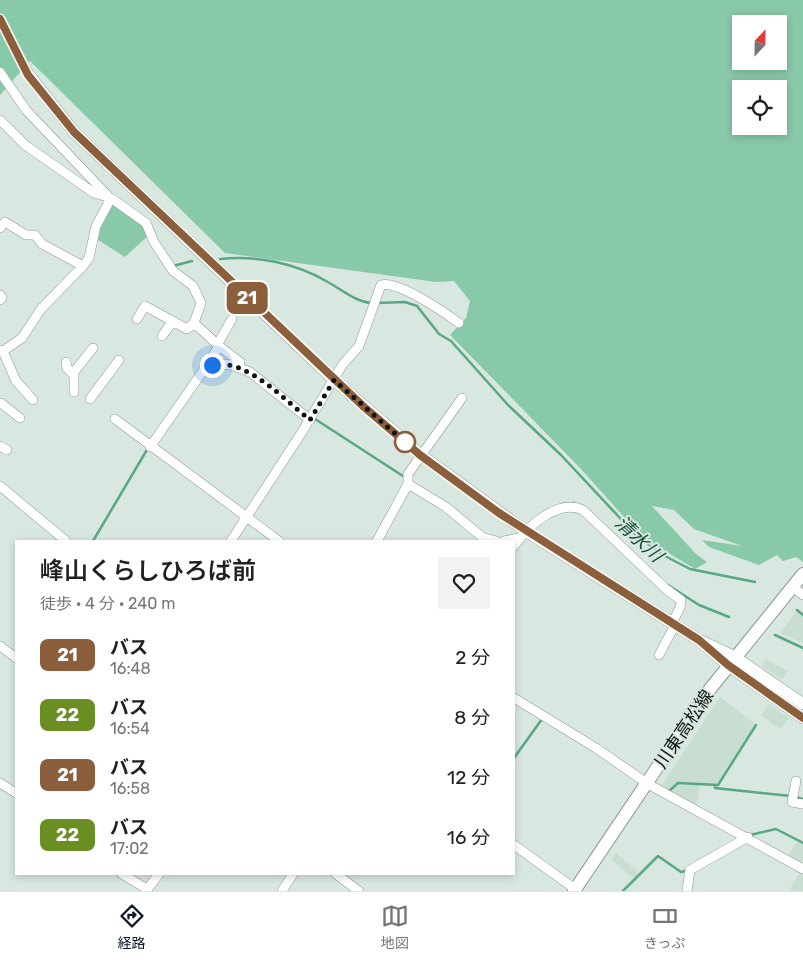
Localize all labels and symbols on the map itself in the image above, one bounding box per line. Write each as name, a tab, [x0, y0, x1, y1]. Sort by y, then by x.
north arrow	[732, 15, 788, 70]
line badge: 21	[224, 282, 270, 314]
your location	[200, 353, 225, 378]
unlabelled marker	[394, 431, 416, 453]
water label: 清水川	[610, 511, 669, 568]
street label: 川東高松線	[650, 686, 718, 772]

